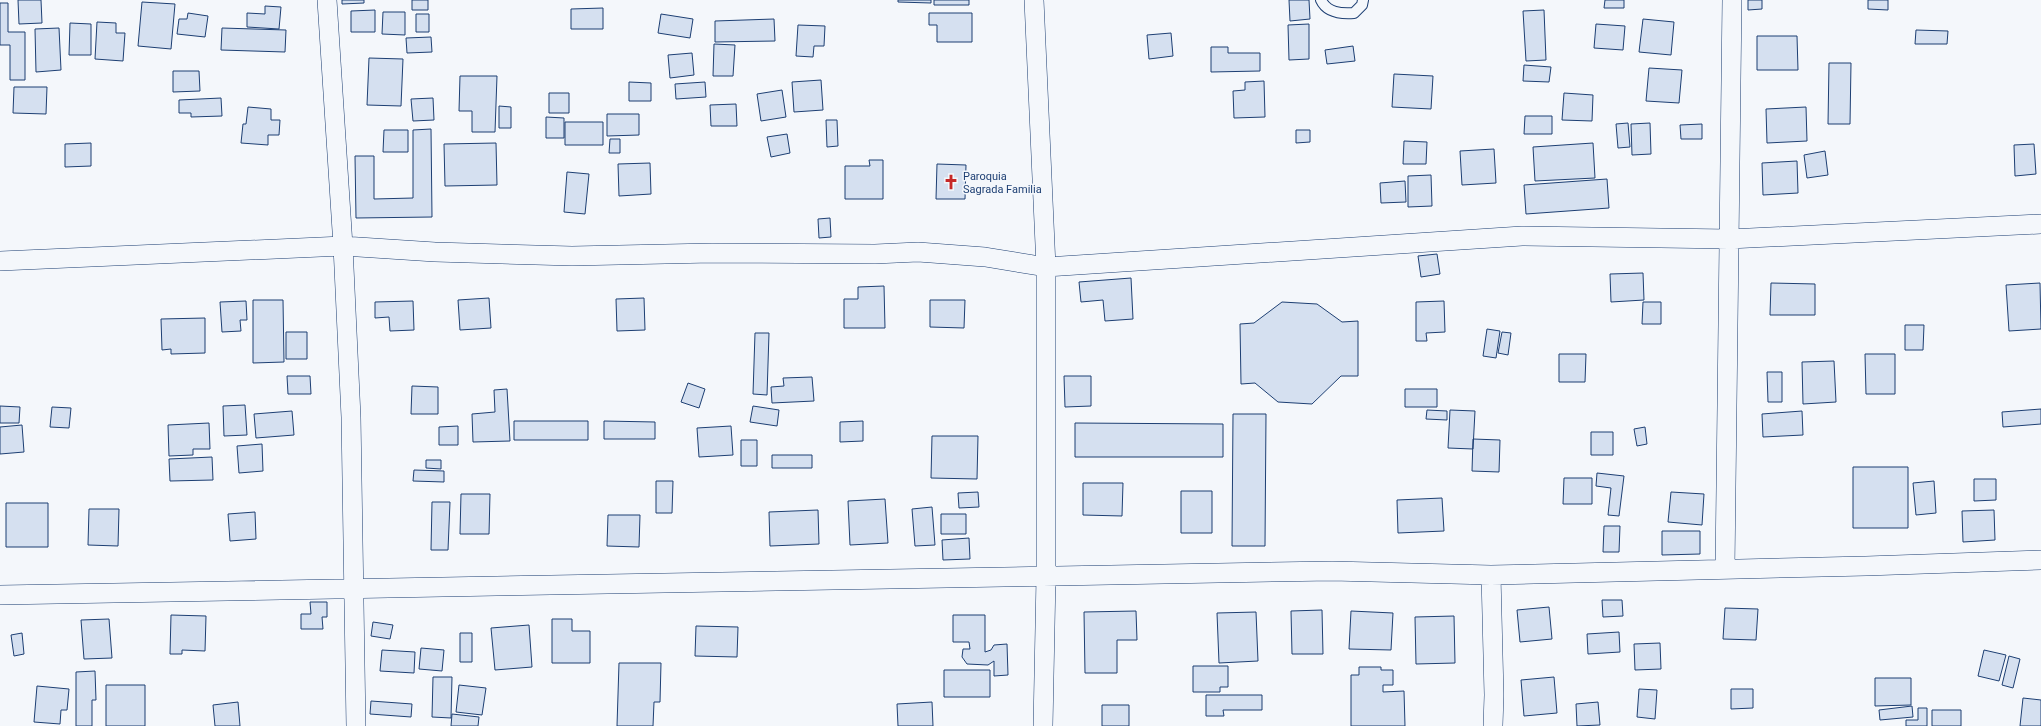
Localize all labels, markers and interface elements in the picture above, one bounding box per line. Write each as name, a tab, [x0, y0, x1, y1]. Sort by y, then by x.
place label: Paroquia Sagrada Familia	[963, 170, 1042, 196]
church icon: Paroquia Sagrada Familia	[942, 173, 960, 191]

